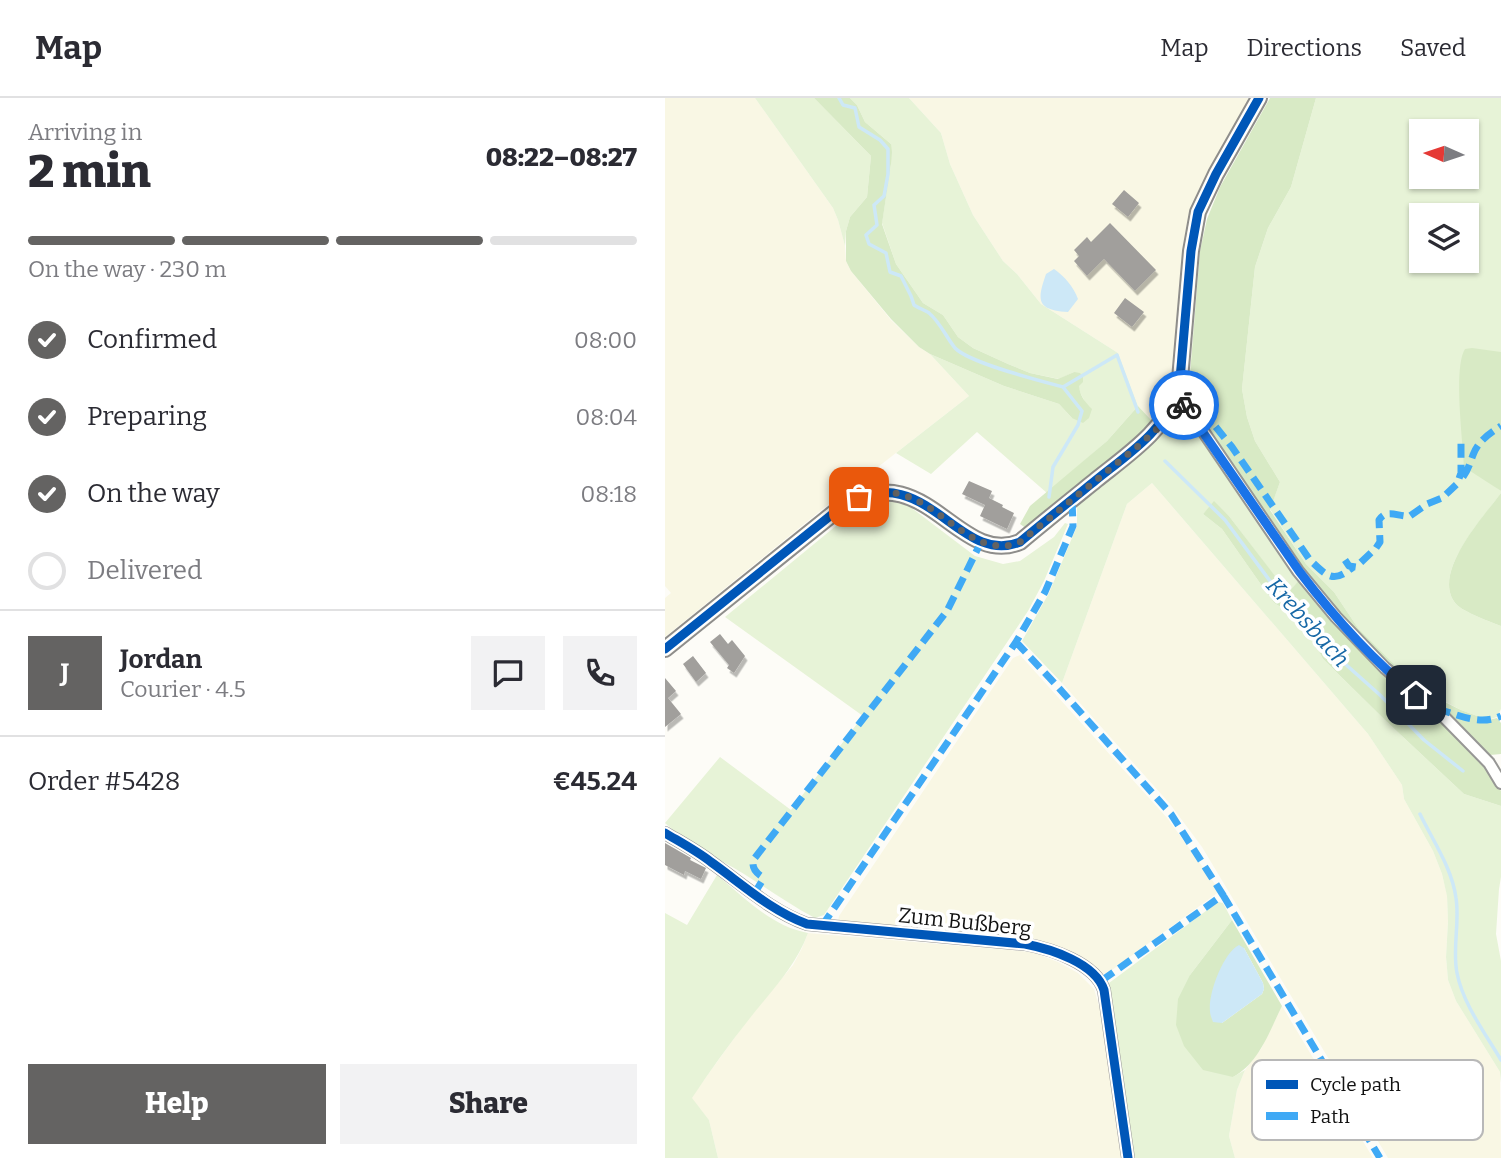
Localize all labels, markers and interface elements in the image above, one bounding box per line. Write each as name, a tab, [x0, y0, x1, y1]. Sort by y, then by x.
text: Map	[35, 28, 102, 68]
text: Map	[1160, 34, 1209, 62]
text: Directions	[1247, 34, 1362, 62]
text: Saved	[1400, 34, 1466, 62]
text: Arriving in	[28, 118, 142, 146]
north arrow	[1409, 119, 1479, 189]
map controls	[1409, 119, 1479, 273]
text: 08:22–08:27	[486, 142, 637, 173]
text: 2 min	[28, 144, 151, 199]
button: layers	[1409, 203, 1479, 273]
text: On the way · 230 m	[28, 255, 226, 283]
icon: check	[28, 321, 66, 359]
text: Confirmed	[87, 324, 217, 355]
text: 08:00	[574, 326, 637, 354]
courier	[1149, 370, 1219, 440]
icon: bike	[1165, 386, 1203, 424]
icon: check	[28, 398, 66, 436]
text: Preparing	[87, 401, 207, 432]
text: 08:04	[575, 403, 637, 431]
pin	[829, 467, 889, 527]
icon: check	[28, 475, 66, 513]
text: On the way	[87, 478, 220, 509]
icon: bag	[840, 478, 878, 516]
text: 08:18	[580, 480, 637, 508]
text: Delivered	[87, 555, 202, 586]
water label: Krebsbach	[1261, 571, 1355, 673]
button: chat	[471, 636, 545, 710]
button: phone	[563, 636, 637, 710]
text: Jordan	[120, 644, 202, 675]
text: J	[61, 658, 69, 689]
pin	[1386, 665, 1446, 725]
text: Courier · 4.5	[120, 675, 246, 703]
icon: home	[1397, 676, 1435, 714]
text: Order #5428	[28, 766, 180, 797]
text: €45.24	[553, 766, 637, 797]
street label: Zum Bußberg	[897, 902, 1033, 942]
legend	[1252, 1060, 1483, 1140]
button: Help	[28, 1064, 326, 1144]
button: Share	[340, 1064, 637, 1144]
text: Cycle path	[1310, 1073, 1401, 1096]
text: Path	[1310, 1105, 1350, 1128]

